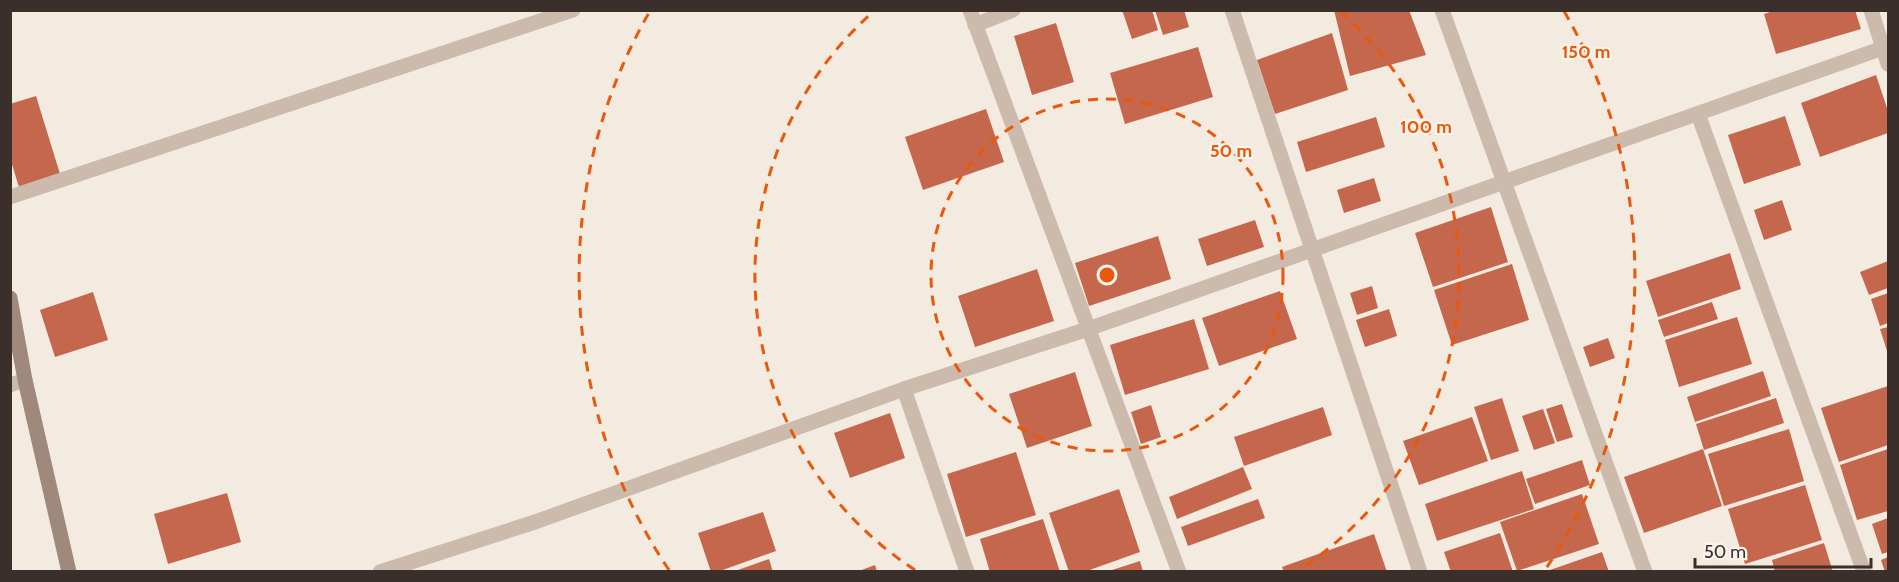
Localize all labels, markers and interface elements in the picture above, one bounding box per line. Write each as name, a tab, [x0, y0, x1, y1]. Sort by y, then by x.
text: 150 m	[1562, 41, 1610, 63]
text: 100 m	[1400, 116, 1452, 138]
text: 50 m	[1210, 140, 1252, 162]
centre of rings	[1097, 265, 1117, 285]
scale bar	[1695, 531, 1870, 569]
text: 50 m	[1704, 541, 1746, 563]

